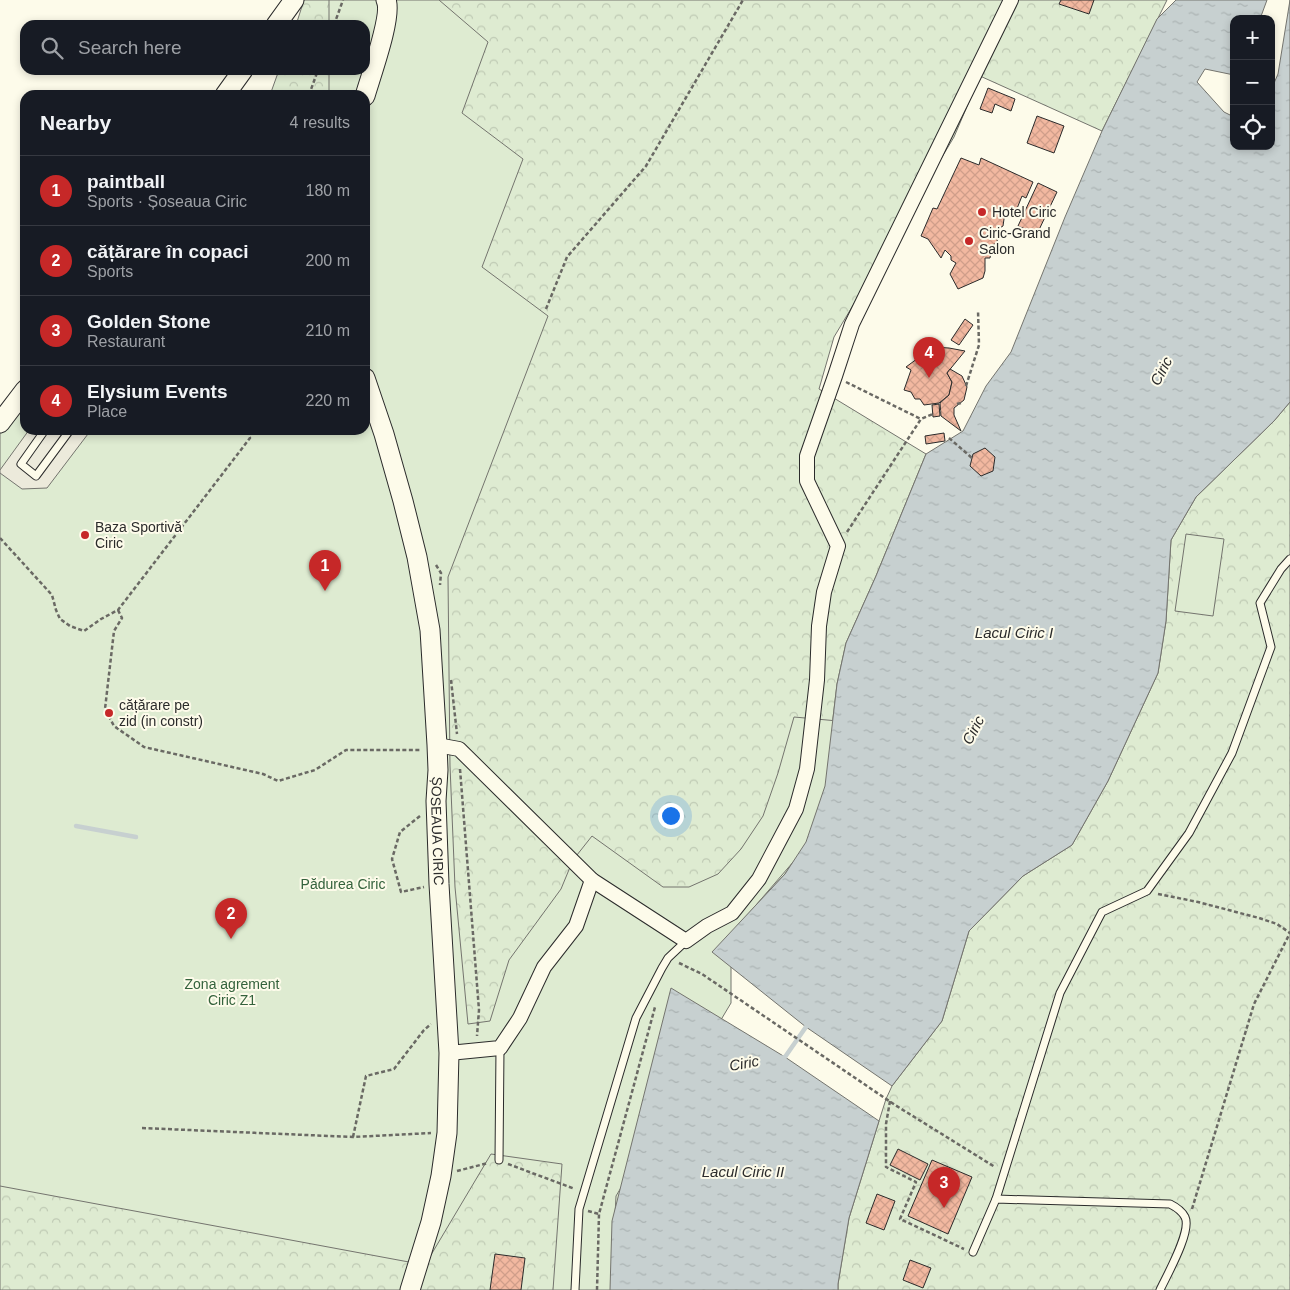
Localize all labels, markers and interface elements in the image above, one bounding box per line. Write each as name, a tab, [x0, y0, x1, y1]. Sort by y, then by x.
map controls	[1230, 15, 1275, 150]
button: +	[1230, 15, 1275, 60]
search box	[20, 20, 370, 75]
icon: search	[38, 34, 66, 62]
text: Search here	[78, 37, 182, 58]
button: −	[1230, 60, 1275, 105]
button: locate	[1230, 105, 1275, 150]
text: Nearby	[40, 111, 111, 134]
text: 4 results	[290, 114, 350, 131]
text: paintball	[87, 171, 165, 192]
text: 1	[52, 182, 60, 199]
text: 180 m	[306, 182, 350, 199]
text: Sports · Șoseaua Ciric	[87, 193, 247, 210]
place label: Hotel Ciric	[992, 204, 1057, 220]
marker: Hotel Ciric	[976, 206, 988, 218]
place label: Ciric-Grand Salon	[979, 225, 1051, 257]
marker: Ciric-Grand Salon	[963, 235, 975, 247]
text: cățărare în copaci	[87, 241, 249, 262]
text: 2	[52, 252, 60, 269]
text: 200 m	[306, 252, 350, 269]
text: Sports	[87, 263, 133, 280]
text: Golden Stone	[87, 311, 211, 332]
text: 3	[52, 322, 60, 339]
text: 210 m	[306, 322, 350, 339]
text: Restaurant	[87, 333, 165, 350]
pin: 4	[913, 337, 945, 378]
water label: Ciric	[1146, 353, 1176, 388]
text: Elysium Events	[87, 381, 227, 402]
text: 4	[52, 392, 60, 409]
text: 220 m	[306, 392, 350, 409]
text: Place	[87, 403, 127, 420]
place label: Baza Sportivă Ciric	[95, 519, 182, 551]
marker: Baza Sportivă Ciric	[79, 529, 91, 541]
pin: 1	[309, 550, 341, 591]
water label: Lacul Ciric I	[975, 624, 1053, 641]
place label: cățărare pe zid (in constr)	[119, 697, 203, 729]
marker: cățărare pe zid (in constr)	[103, 707, 115, 719]
water label: Ciric	[958, 712, 988, 747]
street label: ȘOSEAUA CIRIC	[428, 776, 447, 886]
your location	[658, 803, 684, 829]
park label: Pădurea Ciric	[301, 876, 385, 892]
pin: 2	[215, 898, 247, 939]
park label: Zona agrement Ciric Z1	[185, 976, 280, 1008]
water label: Ciric	[728, 1052, 761, 1074]
water label: Lacul Ciric II	[702, 1163, 784, 1180]
pin: 3	[928, 1167, 960, 1208]

